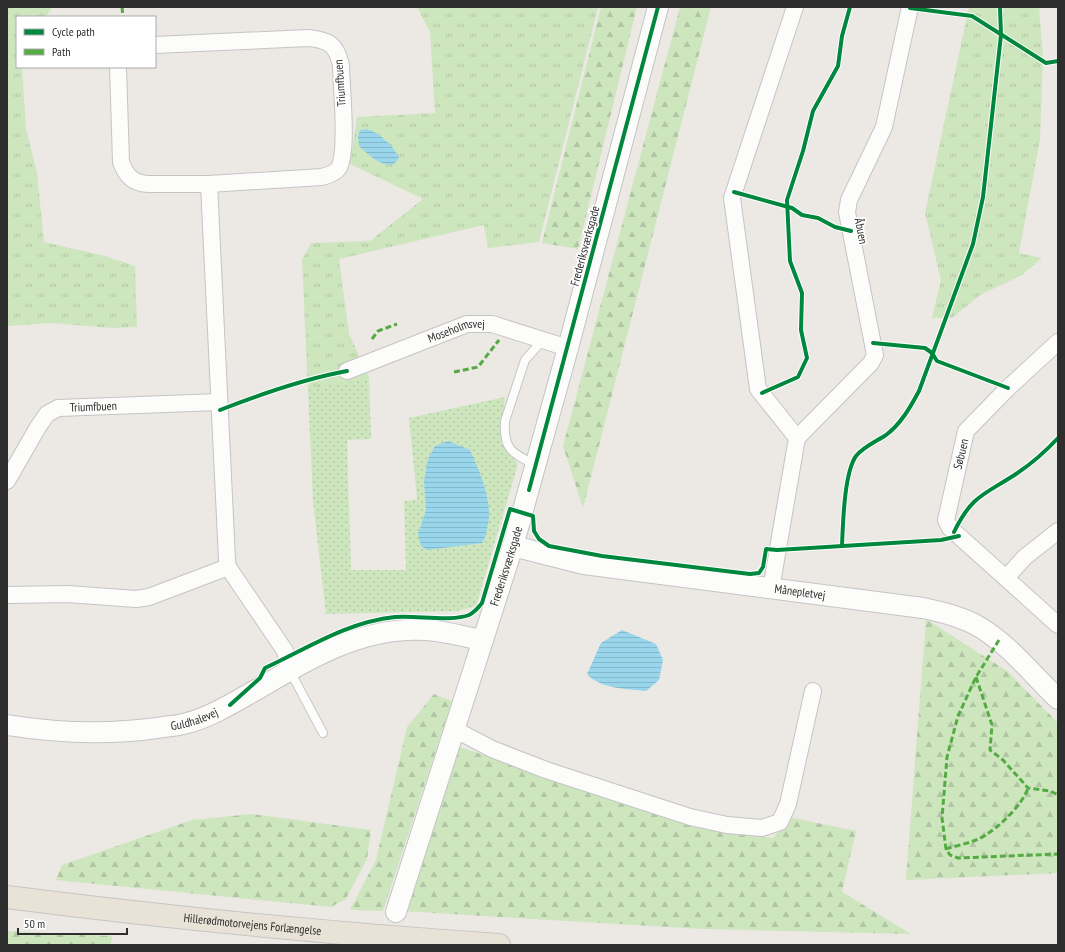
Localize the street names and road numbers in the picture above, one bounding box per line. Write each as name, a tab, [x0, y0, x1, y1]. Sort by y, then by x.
street label: Triumfbuen	[330, 59, 349, 107]
street label: Frederiksværksgade	[567, 204, 602, 288]
street label: Åbuen	[852, 217, 871, 245]
street label: Moseholmsvej	[425, 316, 485, 346]
street label: Triumfbuen	[70, 398, 117, 415]
street label: Søbuen	[949, 437, 972, 471]
street label: Frederiksværksgade	[486, 525, 525, 608]
street label: Månepletvej	[774, 581, 826, 602]
street label: Guldhalevej	[170, 704, 220, 733]
street label: Hillerødmotorvejens Forlængelse	[183, 910, 322, 938]

